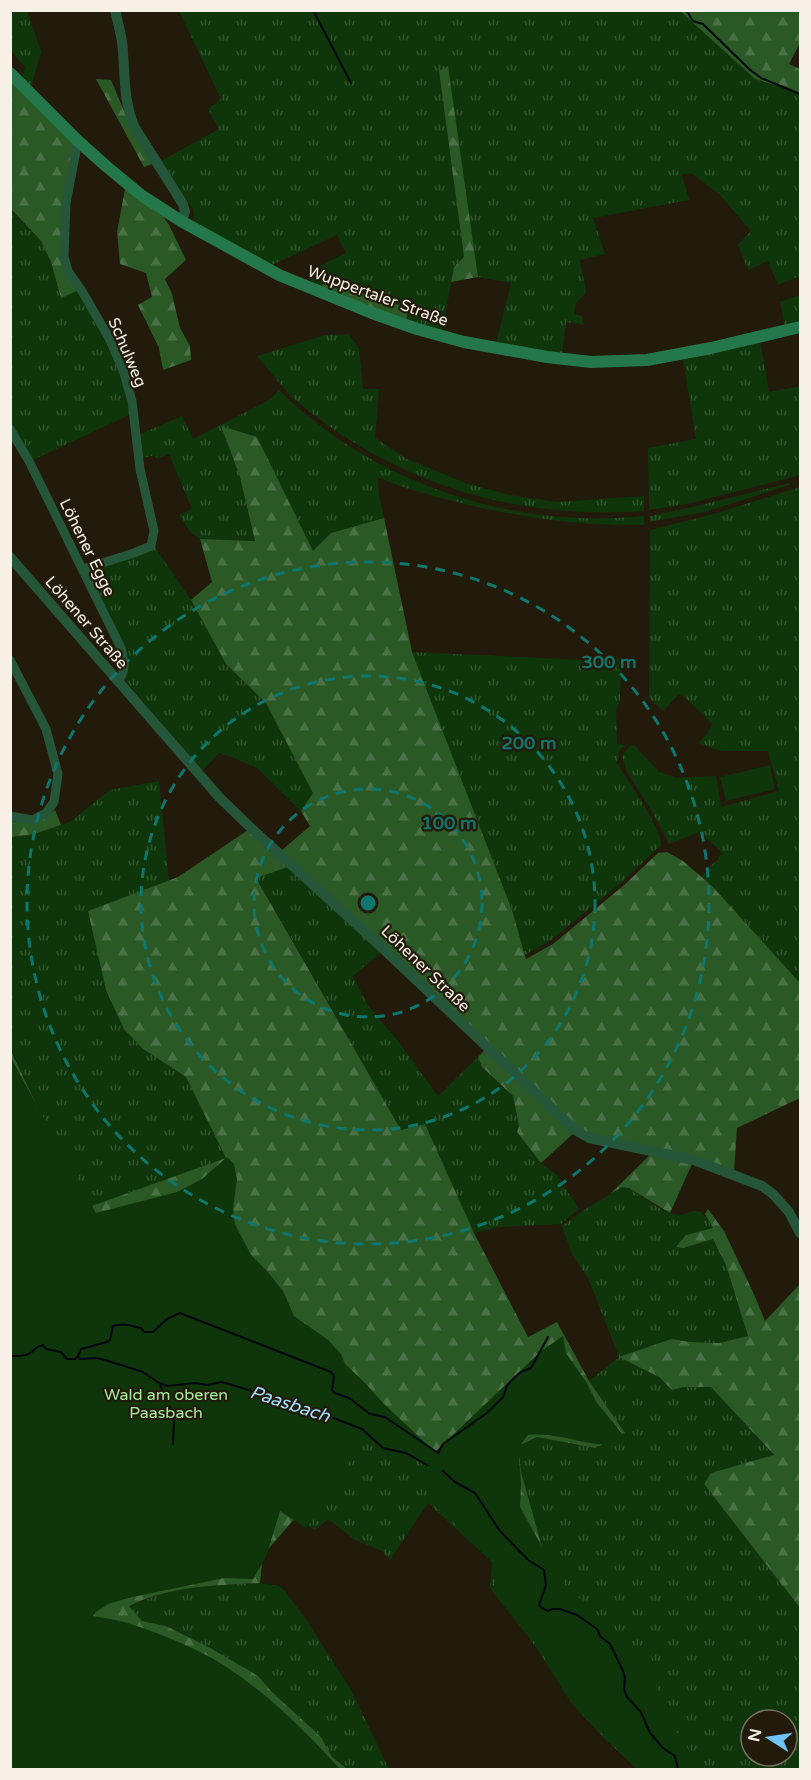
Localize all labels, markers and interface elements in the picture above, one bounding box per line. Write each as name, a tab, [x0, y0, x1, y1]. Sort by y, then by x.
street label: Wuppertaler Straße	[304, 261, 451, 331]
street label: Schulweg	[104, 315, 151, 390]
street label: Löhener Egge	[55, 495, 119, 599]
street label: Löhener Straße	[41, 572, 132, 673]
text: 300 m	[581, 651, 637, 673]
text: 200 m	[501, 732, 557, 754]
text: 100 m	[421, 812, 477, 834]
centre of rings	[358, 893, 378, 913]
street label: Löhener Straße	[377, 921, 474, 1016]
water label: Paasbach	[247, 1381, 334, 1428]
park label: Wald am oberen Paasbach	[104, 1385, 228, 1423]
north arrow	[739, 1708, 799, 1768]
text: N	[744, 1727, 766, 1743]

